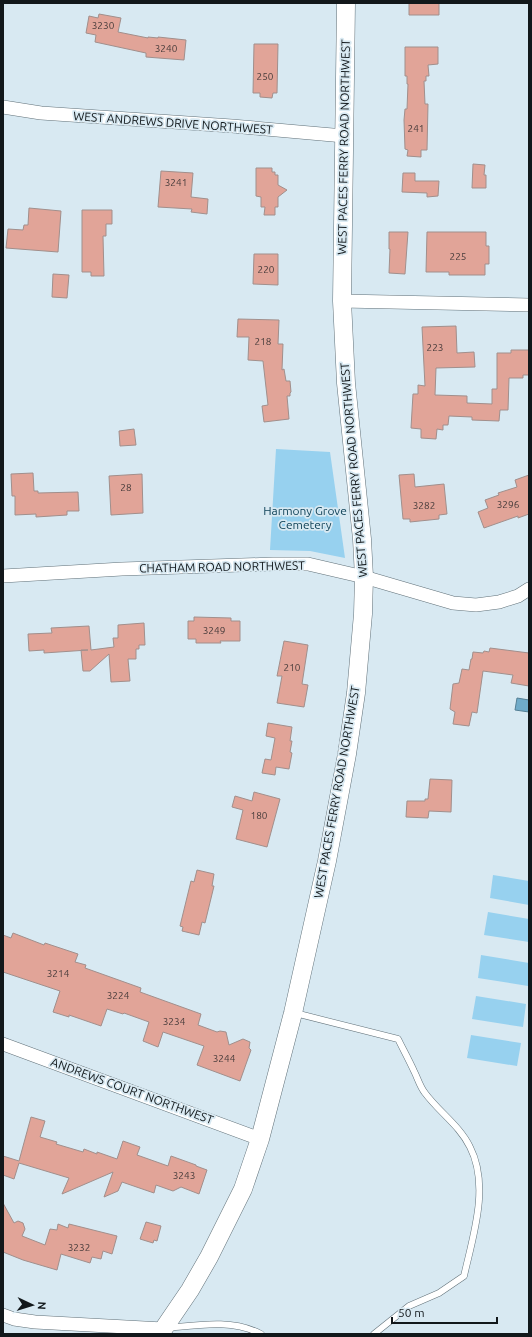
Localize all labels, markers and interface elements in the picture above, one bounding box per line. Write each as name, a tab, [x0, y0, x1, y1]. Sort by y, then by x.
house number: 3230	[92, 20, 115, 31]
street label: WEST PACES FERRY ROAD NORTHWEST	[335, 39, 352, 255]
house number: 3240	[155, 43, 178, 54]
house number: 250	[257, 71, 274, 82]
street label: WEST ANDREWS DRIVE NORTHWEST	[73, 109, 274, 136]
house number: 241	[408, 123, 424, 134]
house number: 3241	[165, 177, 187, 188]
house number: 225	[450, 251, 466, 262]
house number: 220	[258, 264, 275, 275]
house number: 218	[255, 336, 272, 347]
house number: 223	[427, 342, 443, 353]
street label: WEST PACES FERRY ROAD NORTHWEST	[338, 362, 369, 578]
house number: 28	[120, 482, 132, 493]
house number: 3296	[497, 499, 520, 510]
house number: 3282	[413, 500, 435, 511]
park label: Harmony Grove Cemetery	[263, 504, 347, 531]
street label: CHATHAM ROAD NORTHWEST	[139, 559, 305, 574]
house number: 3249	[203, 625, 225, 636]
house number: 210	[284, 662, 301, 673]
street label: WEST PACES FERRY ROAD NORTHWEST	[311, 684, 362, 899]
house number: 180	[251, 810, 268, 821]
house number: 3214	[47, 968, 70, 979]
house number: 3224	[107, 990, 130, 1001]
house number: 3234	[163, 1016, 186, 1027]
house number: 3244	[213, 1053, 236, 1064]
street label: ANDREWS COURT NORTHWEST	[49, 1055, 215, 1126]
house number: 3243	[173, 1170, 195, 1181]
house number: 3232	[68, 1242, 90, 1253]
north arrow	[12, 1285, 52, 1325]
scale bar	[392, 1299, 497, 1325]
text: N	[36, 1301, 48, 1310]
text: 50 m	[398, 1306, 425, 1319]

